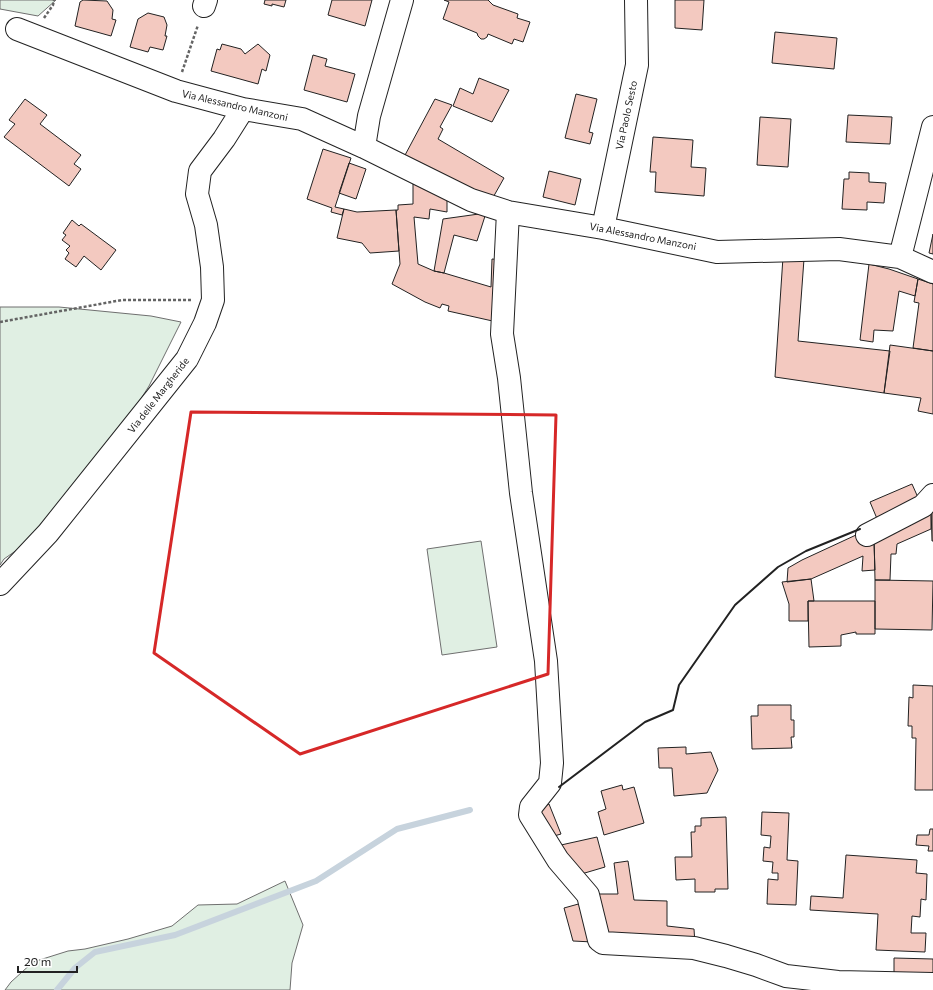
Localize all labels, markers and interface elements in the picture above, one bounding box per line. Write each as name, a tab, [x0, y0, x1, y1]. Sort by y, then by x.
street label: Via Paolo Sesto	[613, 79, 639, 151]
street label: Via Alessandro Manzoni	[181, 87, 289, 123]
street label: Via Alessandro Manzoni	[589, 220, 697, 252]
street label: Via delle Margheride	[125, 355, 191, 435]
scale bar	[18, 948, 77, 974]
text: 20 m	[24, 954, 51, 968]

